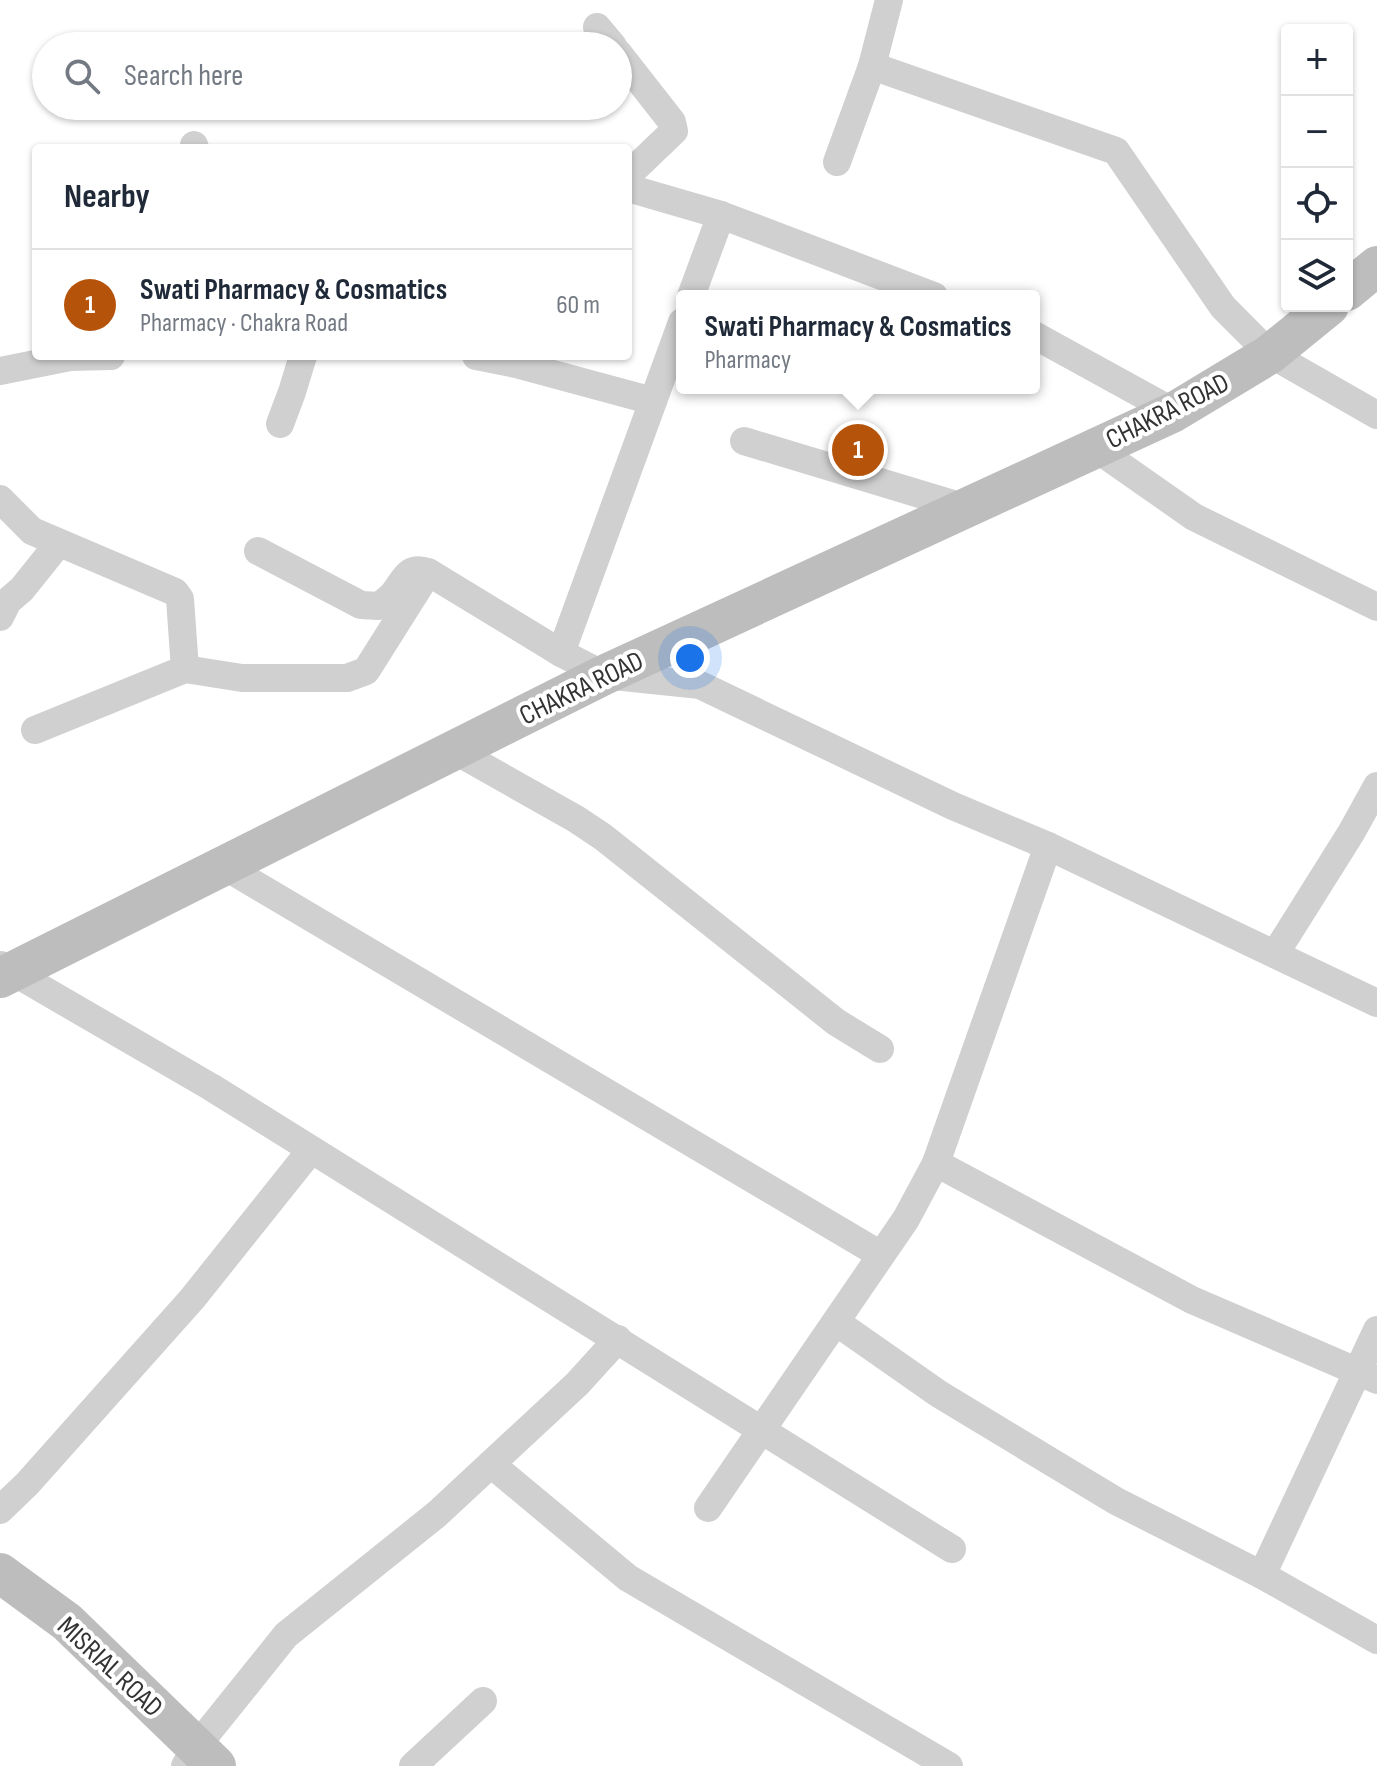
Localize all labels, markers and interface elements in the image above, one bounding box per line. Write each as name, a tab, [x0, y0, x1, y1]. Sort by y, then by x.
map controls	[1281, 24, 1353, 312]
button: +	[1281, 24, 1353, 96]
search box	[32, 32, 632, 120]
icon: search	[60, 54, 104, 98]
text: Search here	[124, 58, 243, 94]
button: −	[1281, 96, 1353, 168]
button: locate	[1281, 168, 1353, 240]
text: Nearby	[64, 176, 150, 217]
button: layers	[1281, 240, 1353, 312]
text: Swati Pharmacy & Cosmatics	[140, 272, 447, 308]
text: 1	[85, 290, 95, 321]
text: 60 m	[556, 290, 600, 321]
popup	[676, 290, 1040, 394]
text: Pharmacy · Chakra Road	[140, 308, 348, 339]
text: Swati Pharmacy & Cosmatics	[704, 309, 1012, 345]
text: Pharmacy	[704, 345, 791, 376]
street label: CHAKRA ROAD	[1101, 366, 1235, 456]
pin: 1	[832, 420, 884, 480]
your location	[670, 638, 710, 678]
street label: CHAKRA ROAD	[514, 644, 649, 732]
street label: MISRIAL ROAD	[51, 1610, 169, 1724]

